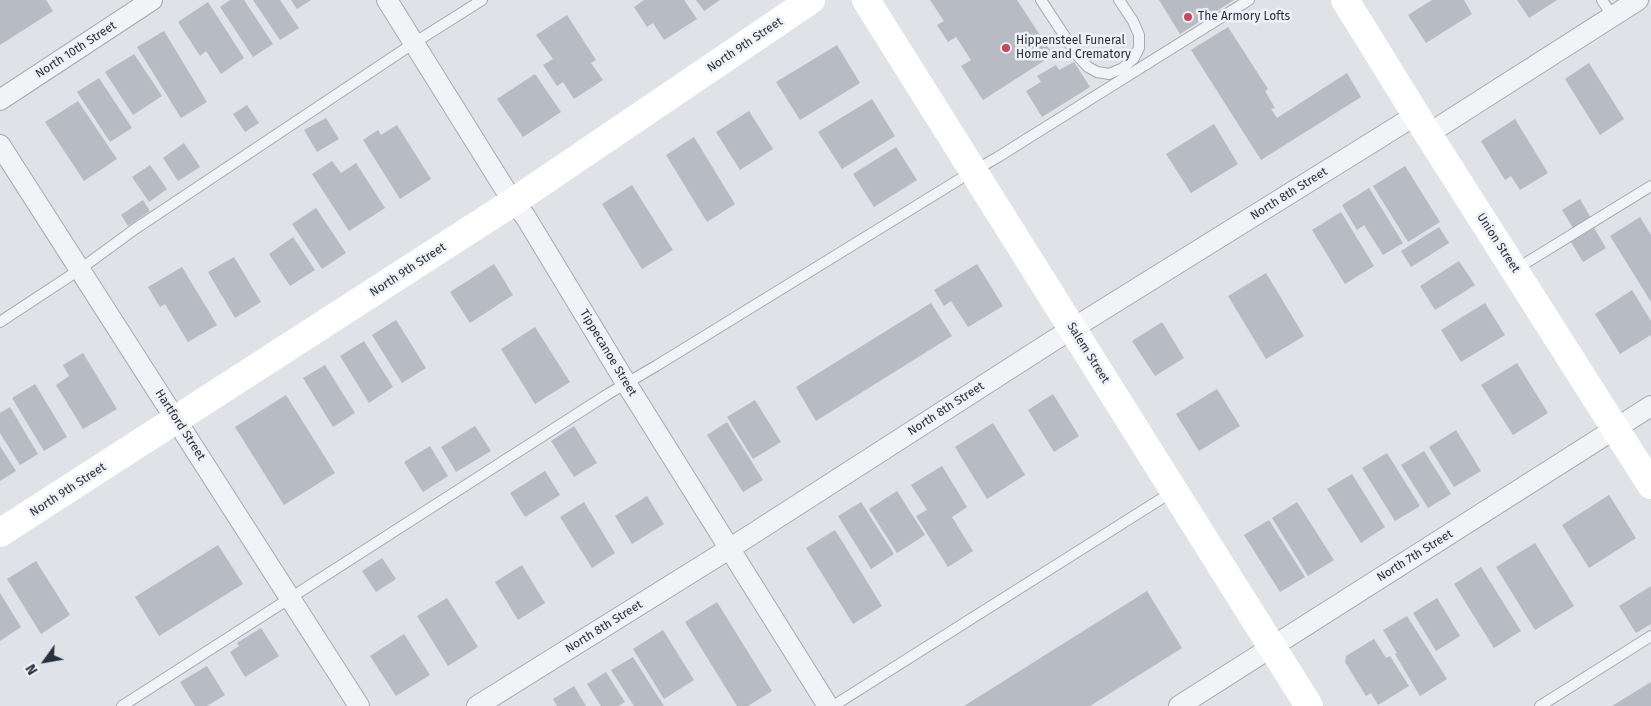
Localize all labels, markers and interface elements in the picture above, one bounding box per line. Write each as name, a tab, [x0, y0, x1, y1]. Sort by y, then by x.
place label: The Armory Lofts	[1198, 10, 1290, 24]
marker: The Armory Lofts	[1182, 11, 1194, 23]
street label: North 9th Street	[705, 14, 785, 76]
street label: North 10th Street	[33, 19, 119, 81]
place label: Hippensteel Funeral Home and Crematory	[1016, 34, 1131, 62]
marker: Hippensteel Funeral Home and Crematory	[1000, 42, 1012, 54]
street label: North 8th Street	[1248, 165, 1330, 223]
street label: Union Street	[1473, 211, 1523, 275]
street label: North 9th Street	[367, 240, 449, 300]
street label: Tippecanoe Street	[576, 307, 640, 399]
street label: Salem Street	[1064, 320, 1112, 386]
street label: North 8th Street	[905, 379, 987, 439]
street label: Hartford Street	[152, 387, 208, 463]
street label: North 9th Street	[27, 460, 109, 520]
street label: North 7th Street	[1374, 527, 1456, 585]
street label: North 8th Street	[563, 598, 645, 656]
north arrow	[20, 636, 70, 686]
text: N	[22, 661, 42, 678]

